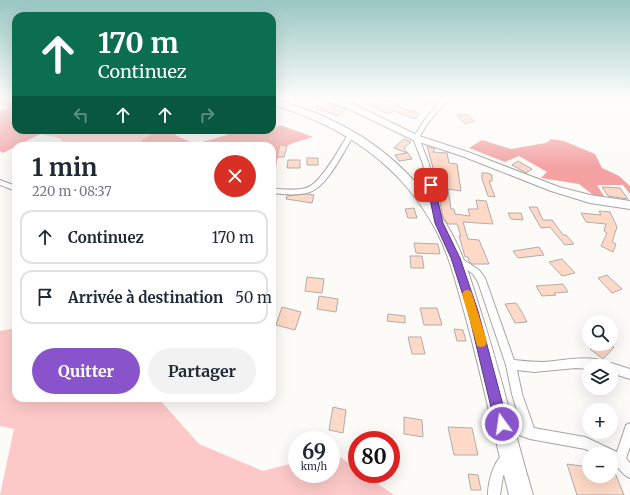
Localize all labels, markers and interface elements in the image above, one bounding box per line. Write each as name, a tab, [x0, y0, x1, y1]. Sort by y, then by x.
text: 170 m	[98, 25, 179, 61]
icon: ahead	[32, 28, 84, 80]
text: Continuez	[98, 60, 187, 83]
icon: left	[70, 104, 92, 126]
icon: ahead	[112, 104, 134, 126]
icon: ahead	[154, 104, 176, 126]
icon: right	[196, 104, 218, 126]
text: 1 min	[32, 152, 97, 183]
button: close	[214, 155, 256, 197]
pin	[414, 168, 448, 202]
icon: arrive	[420, 174, 442, 196]
text: 220 m · 08:37	[32, 183, 112, 200]
icon: ahead	[34, 226, 56, 248]
text: Continuez	[68, 228, 144, 247]
text: 170 m	[212, 228, 254, 247]
icon: arrive	[34, 286, 56, 308]
text: Arrivée à destination	[68, 288, 223, 307]
text: 50 m	[235, 288, 272, 307]
map controls	[582, 315, 618, 483]
button: search	[582, 315, 618, 351]
button: Quitter	[32, 348, 140, 394]
button: Partager	[148, 348, 256, 394]
button: layers	[582, 359, 618, 395]
position arrow	[481, 403, 523, 445]
button: +	[582, 403, 618, 439]
speed limit sign: 80	[348, 431, 400, 483]
text: 69	[302, 439, 326, 464]
button: −	[582, 447, 618, 483]
text: km/h	[301, 460, 327, 473]

